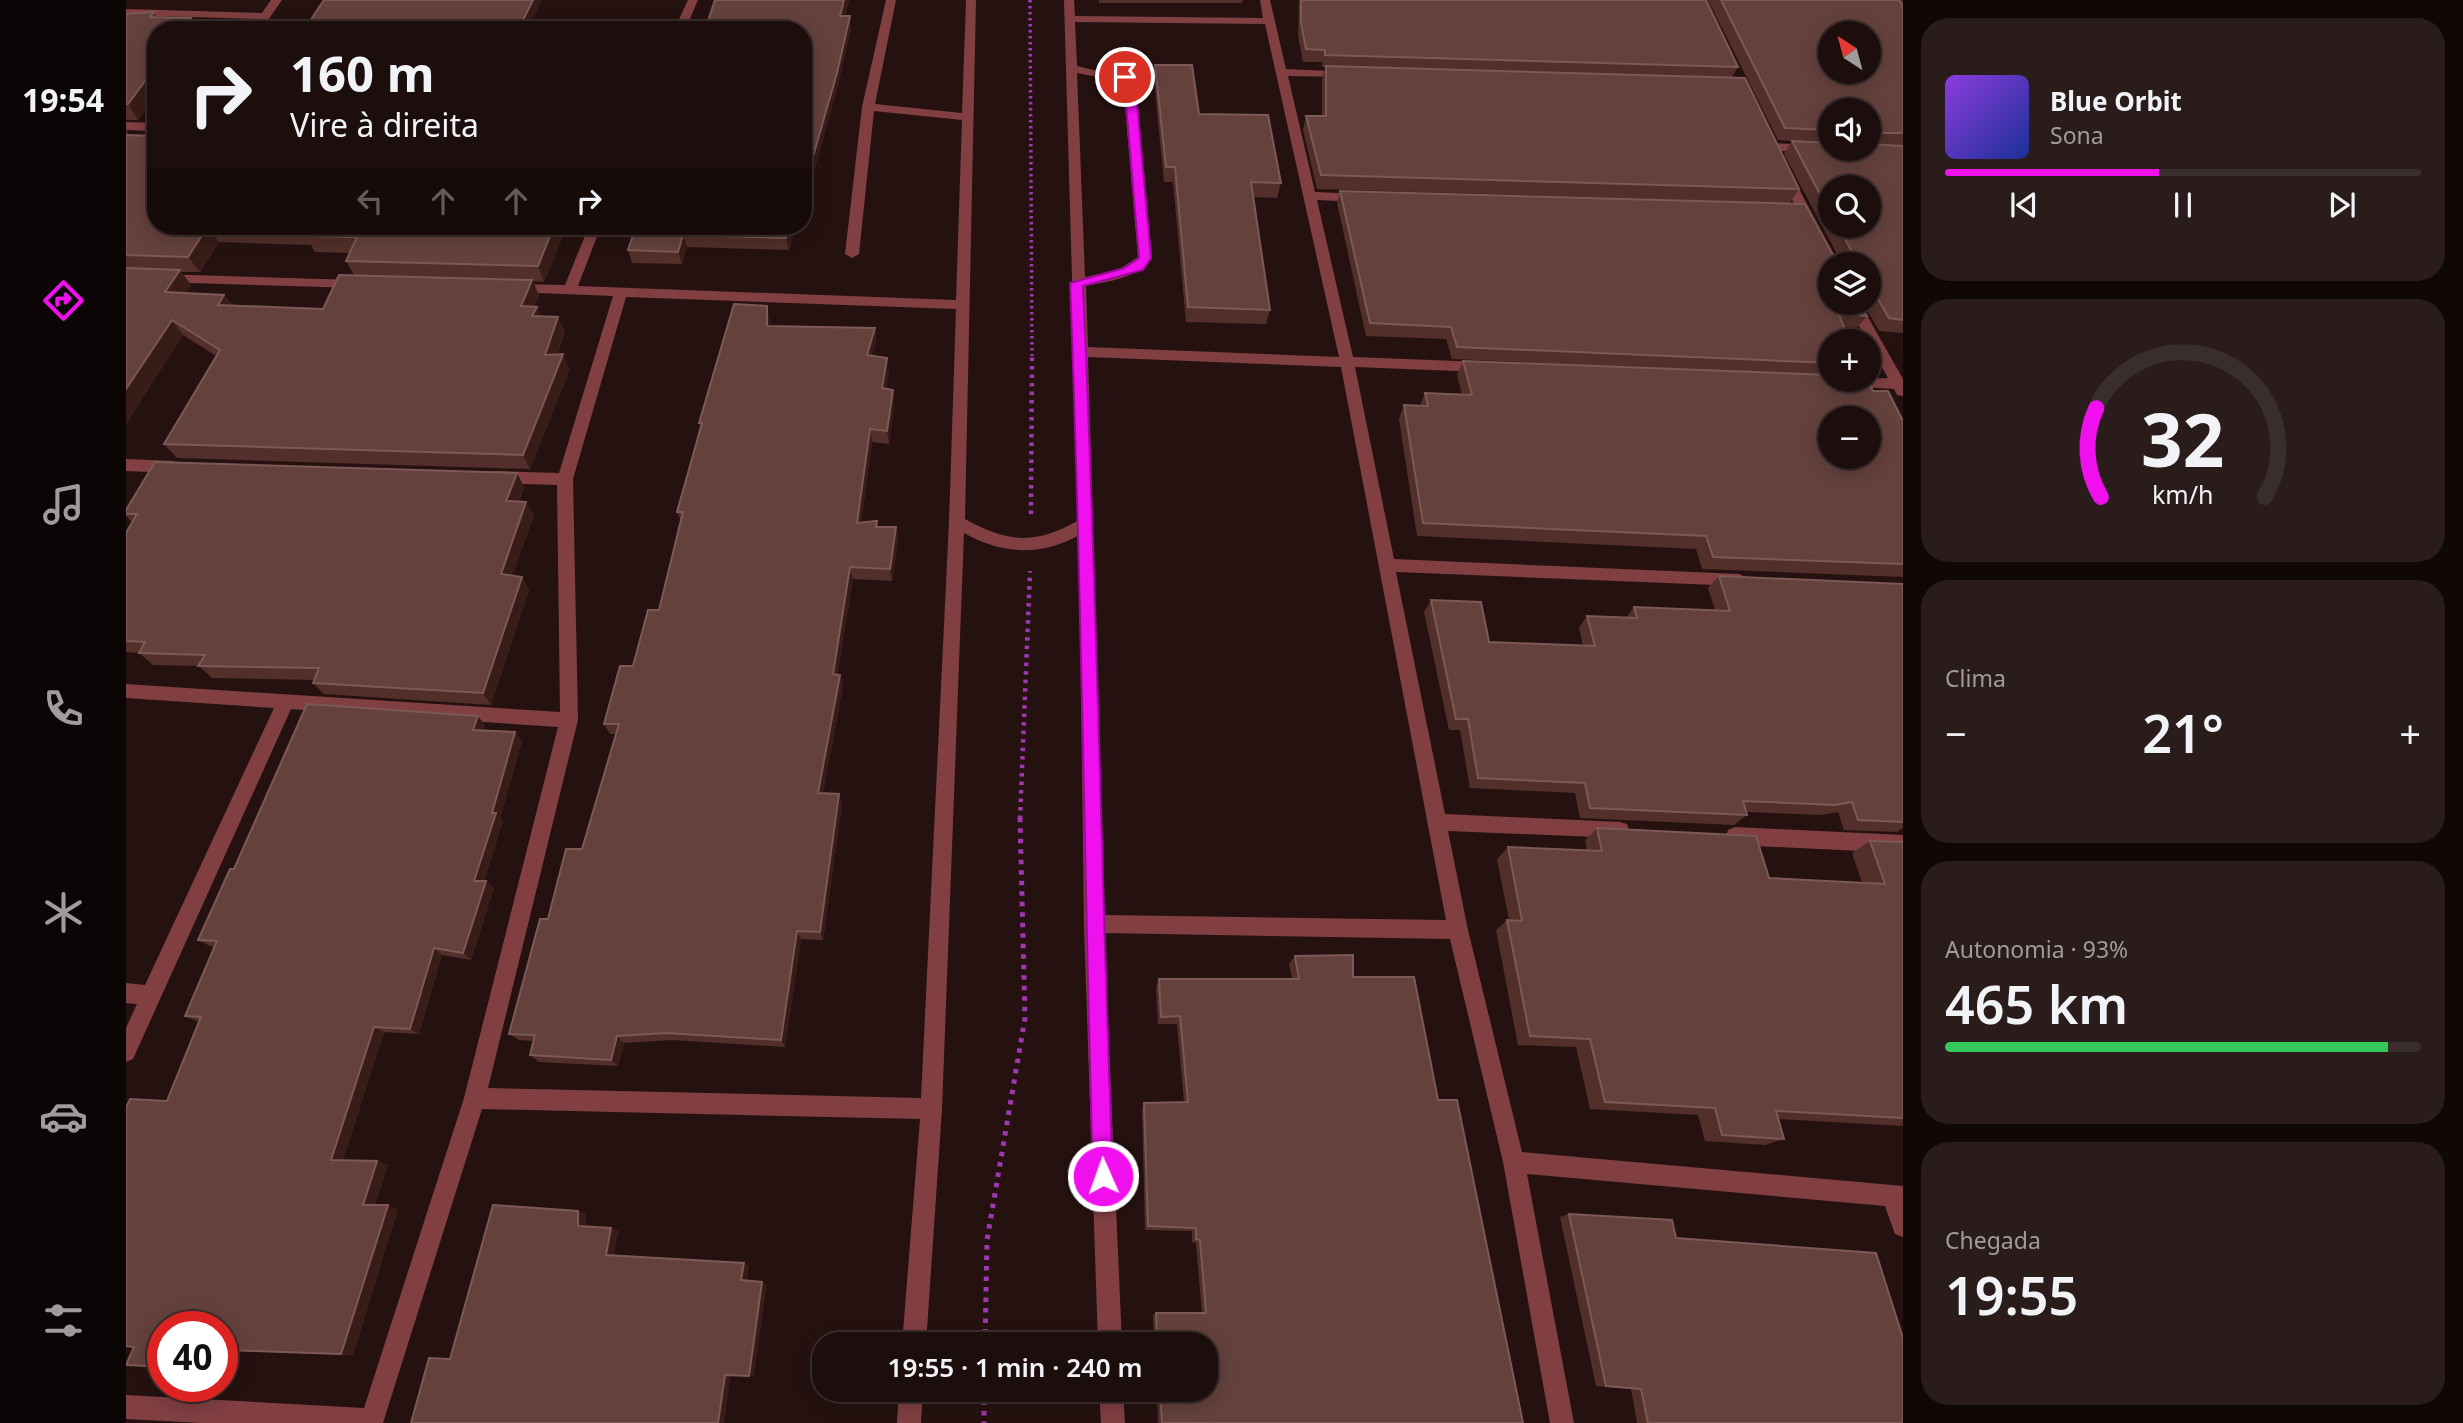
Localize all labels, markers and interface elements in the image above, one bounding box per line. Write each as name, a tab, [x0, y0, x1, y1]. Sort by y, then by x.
north arrow	[1818, 21, 1881, 84]
map controls	[1818, 21, 1881, 469]
text: 160 m	[290, 40, 435, 106]
pin	[1095, 47, 1155, 107]
icon: right	[175, 49, 266, 140]
icon: arrive	[1106, 58, 1144, 96]
text: 19:54	[22, 78, 104, 121]
text: Blue Orbit	[2050, 83, 2182, 119]
button: sound	[1818, 98, 1881, 161]
text: Vire à direita	[290, 103, 479, 146]
text: Sona	[2050, 119, 2104, 151]
button: search	[1818, 175, 1881, 238]
icon: left	[351, 182, 389, 220]
icon: ahead	[424, 182, 462, 220]
icon: ahead	[497, 182, 535, 220]
icon: right	[570, 182, 608, 220]
icon: previous	[2005, 186, 2043, 224]
icon: pause	[2164, 186, 2202, 224]
icon: next	[2323, 186, 2361, 224]
button: layers	[1818, 252, 1881, 315]
icon: directions	[39, 276, 88, 325]
button: +	[1818, 329, 1881, 392]
text: 32	[2141, 389, 2225, 488]
button: −	[1818, 406, 1881, 469]
text: km/h	[2152, 476, 2214, 510]
icon: music	[39, 480, 88, 529]
text: Clima	[1945, 662, 2006, 694]
icon: phone	[39, 684, 88, 733]
text: 21°	[2142, 697, 2224, 768]
text: −	[1945, 707, 1967, 759]
text: +	[2399, 707, 2421, 759]
icon: climate	[39, 888, 88, 937]
text: Autonomia · 93%	[1945, 933, 2128, 965]
text: 465 km	[1945, 968, 2128, 1039]
icon: car	[39, 1092, 88, 1141]
position arrow	[1066, 1139, 1140, 1213]
text: Chegada	[1945, 1224, 2041, 1256]
text: 19:55	[1945, 1259, 2078, 1330]
icon: filters	[39, 1296, 88, 1345]
speed limit sign: 40	[147, 1311, 238, 1402]
text: 19:55 · 1 min · 240 m	[888, 1349, 1142, 1385]

